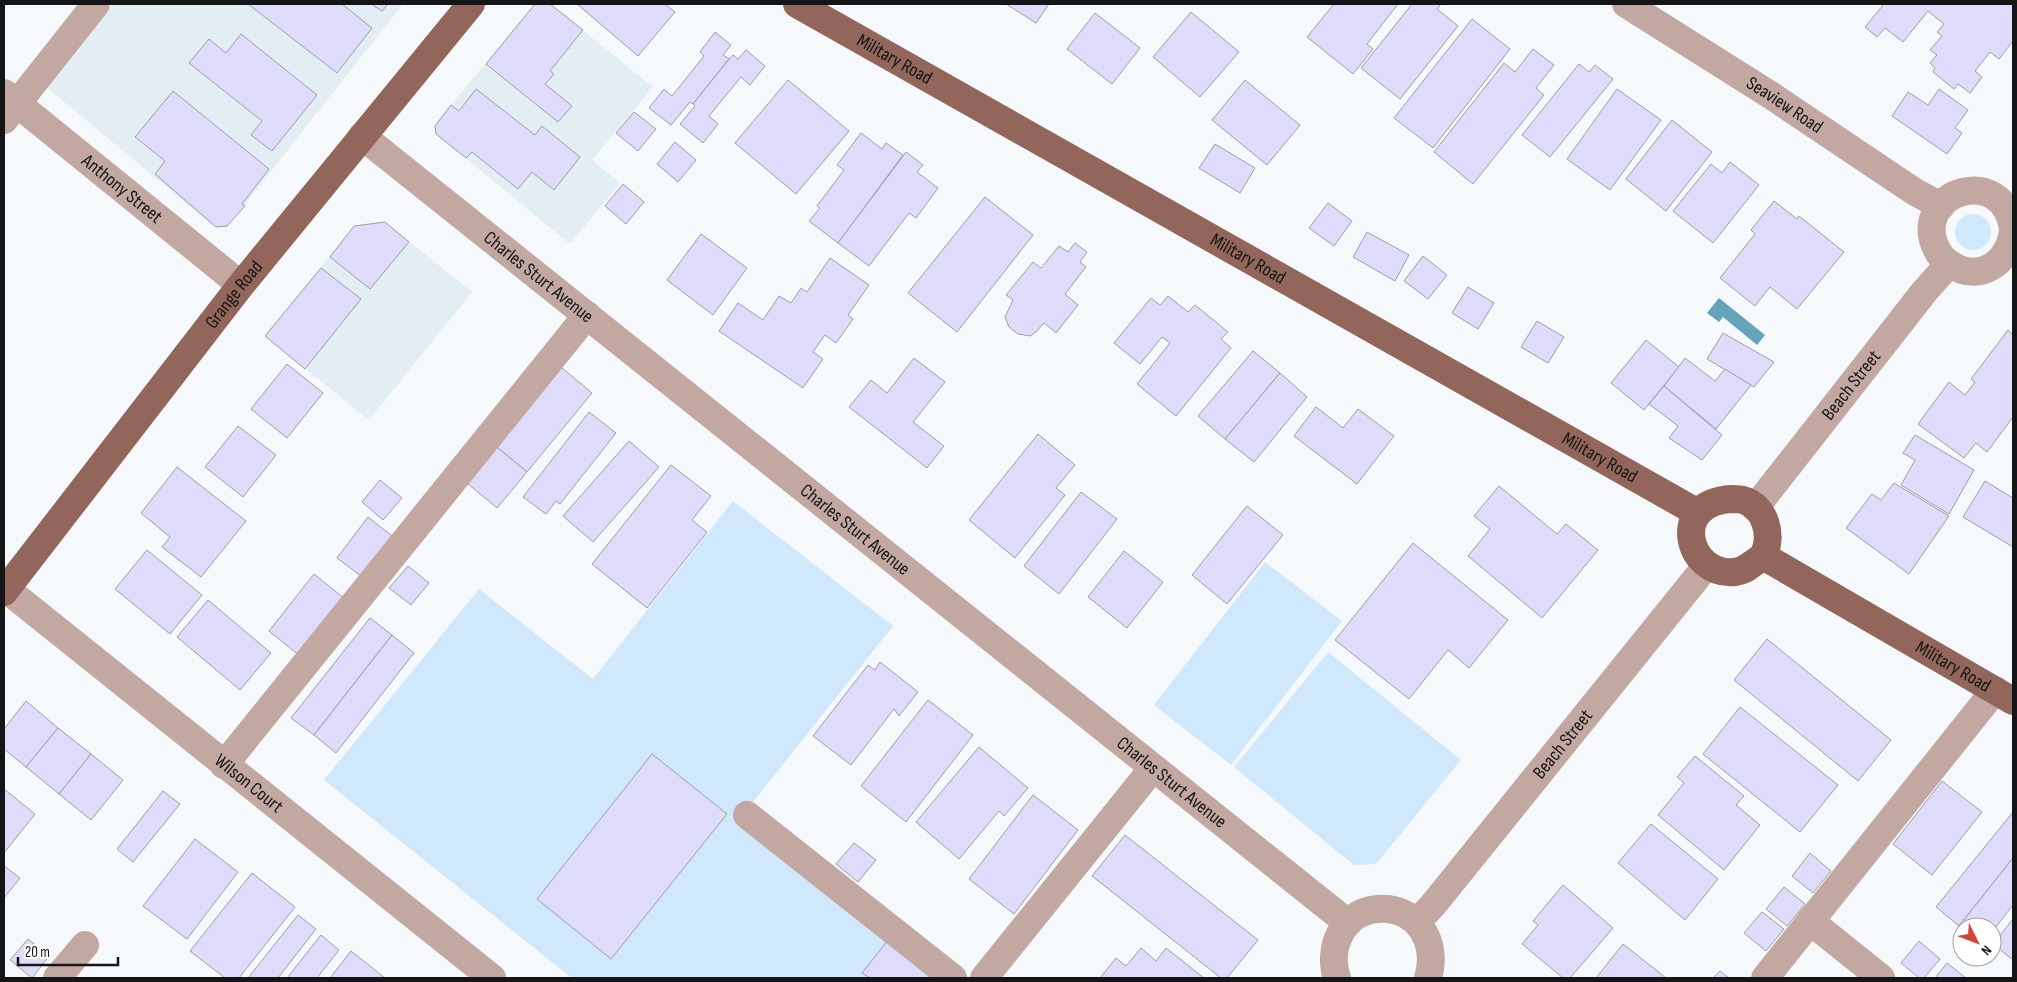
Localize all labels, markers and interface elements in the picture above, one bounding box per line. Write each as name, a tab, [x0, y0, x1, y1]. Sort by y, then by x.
street label: Military Road	[853, 29, 936, 90]
street label: Seaview Road	[1742, 71, 1827, 138]
street label: Anthony Street	[76, 149, 167, 228]
street label: Charles Sturt Avenue	[479, 226, 598, 328]
street label: Military Road	[1206, 228, 1290, 289]
street label: Grange Road	[200, 256, 268, 333]
street label: Beach Street	[1817, 345, 1886, 425]
street label: Military Road	[1558, 427, 1642, 488]
street label: Charles Sturt Avenue	[796, 479, 915, 580]
street label: Military Road	[1912, 636, 1995, 697]
street label: Beach Street	[1528, 705, 1598, 783]
street label: Charles Sturt Avenue	[1112, 731, 1231, 833]
street label: Wilson Court	[210, 749, 288, 818]
north arrow	[1952, 917, 2002, 967]
scale bar	[18, 934, 118, 966]
text: N	[1977, 942, 1995, 959]
text: 20 m	[25, 943, 50, 962]

